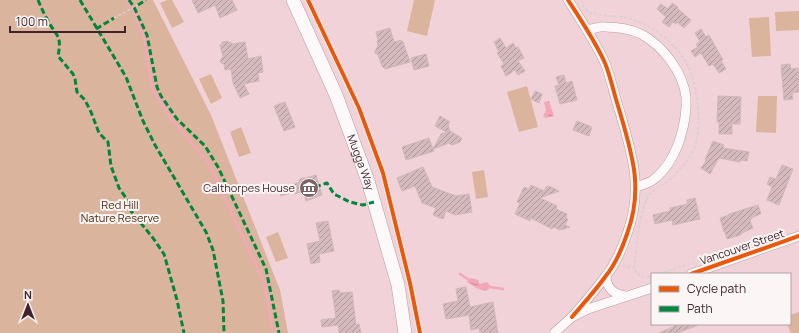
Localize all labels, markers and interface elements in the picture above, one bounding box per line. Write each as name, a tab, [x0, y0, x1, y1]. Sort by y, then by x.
scale bar	[10, 8, 125, 34]
text: 100 m	[16, 13, 48, 30]
street label: Mugga Way	[344, 132, 378, 192]
museum icon: Calthorpes House	[298, 177, 320, 199]
place label: Calthorpes House	[203, 180, 296, 195]
park label: Red Hill Nature Reserve	[81, 197, 160, 225]
street label: Vancouver Street	[698, 225, 786, 268]
legend	[651, 273, 791, 325]
text: Cycle path	[687, 280, 746, 297]
north arrow	[8, 285, 48, 325]
text: N	[24, 287, 32, 302]
text: Path	[687, 300, 713, 317]

